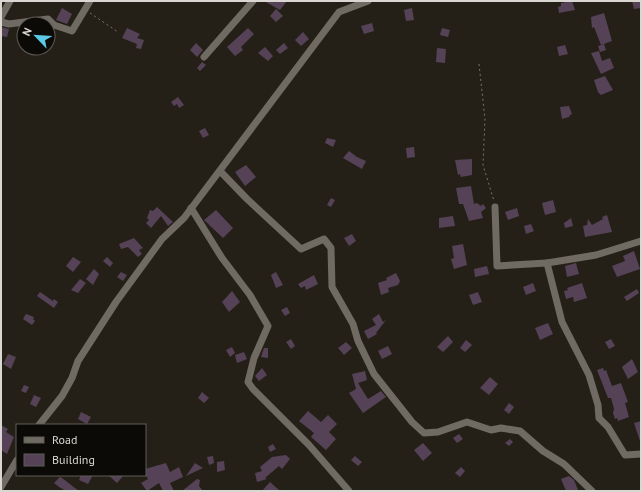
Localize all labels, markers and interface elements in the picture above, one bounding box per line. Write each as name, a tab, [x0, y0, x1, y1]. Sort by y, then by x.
north arrow	[16, 16, 56, 56]
text: N	[19, 26, 35, 38]
legend	[16, 424, 146, 476]
text: Road	[52, 432, 77, 447]
text: Building	[52, 452, 95, 467]

